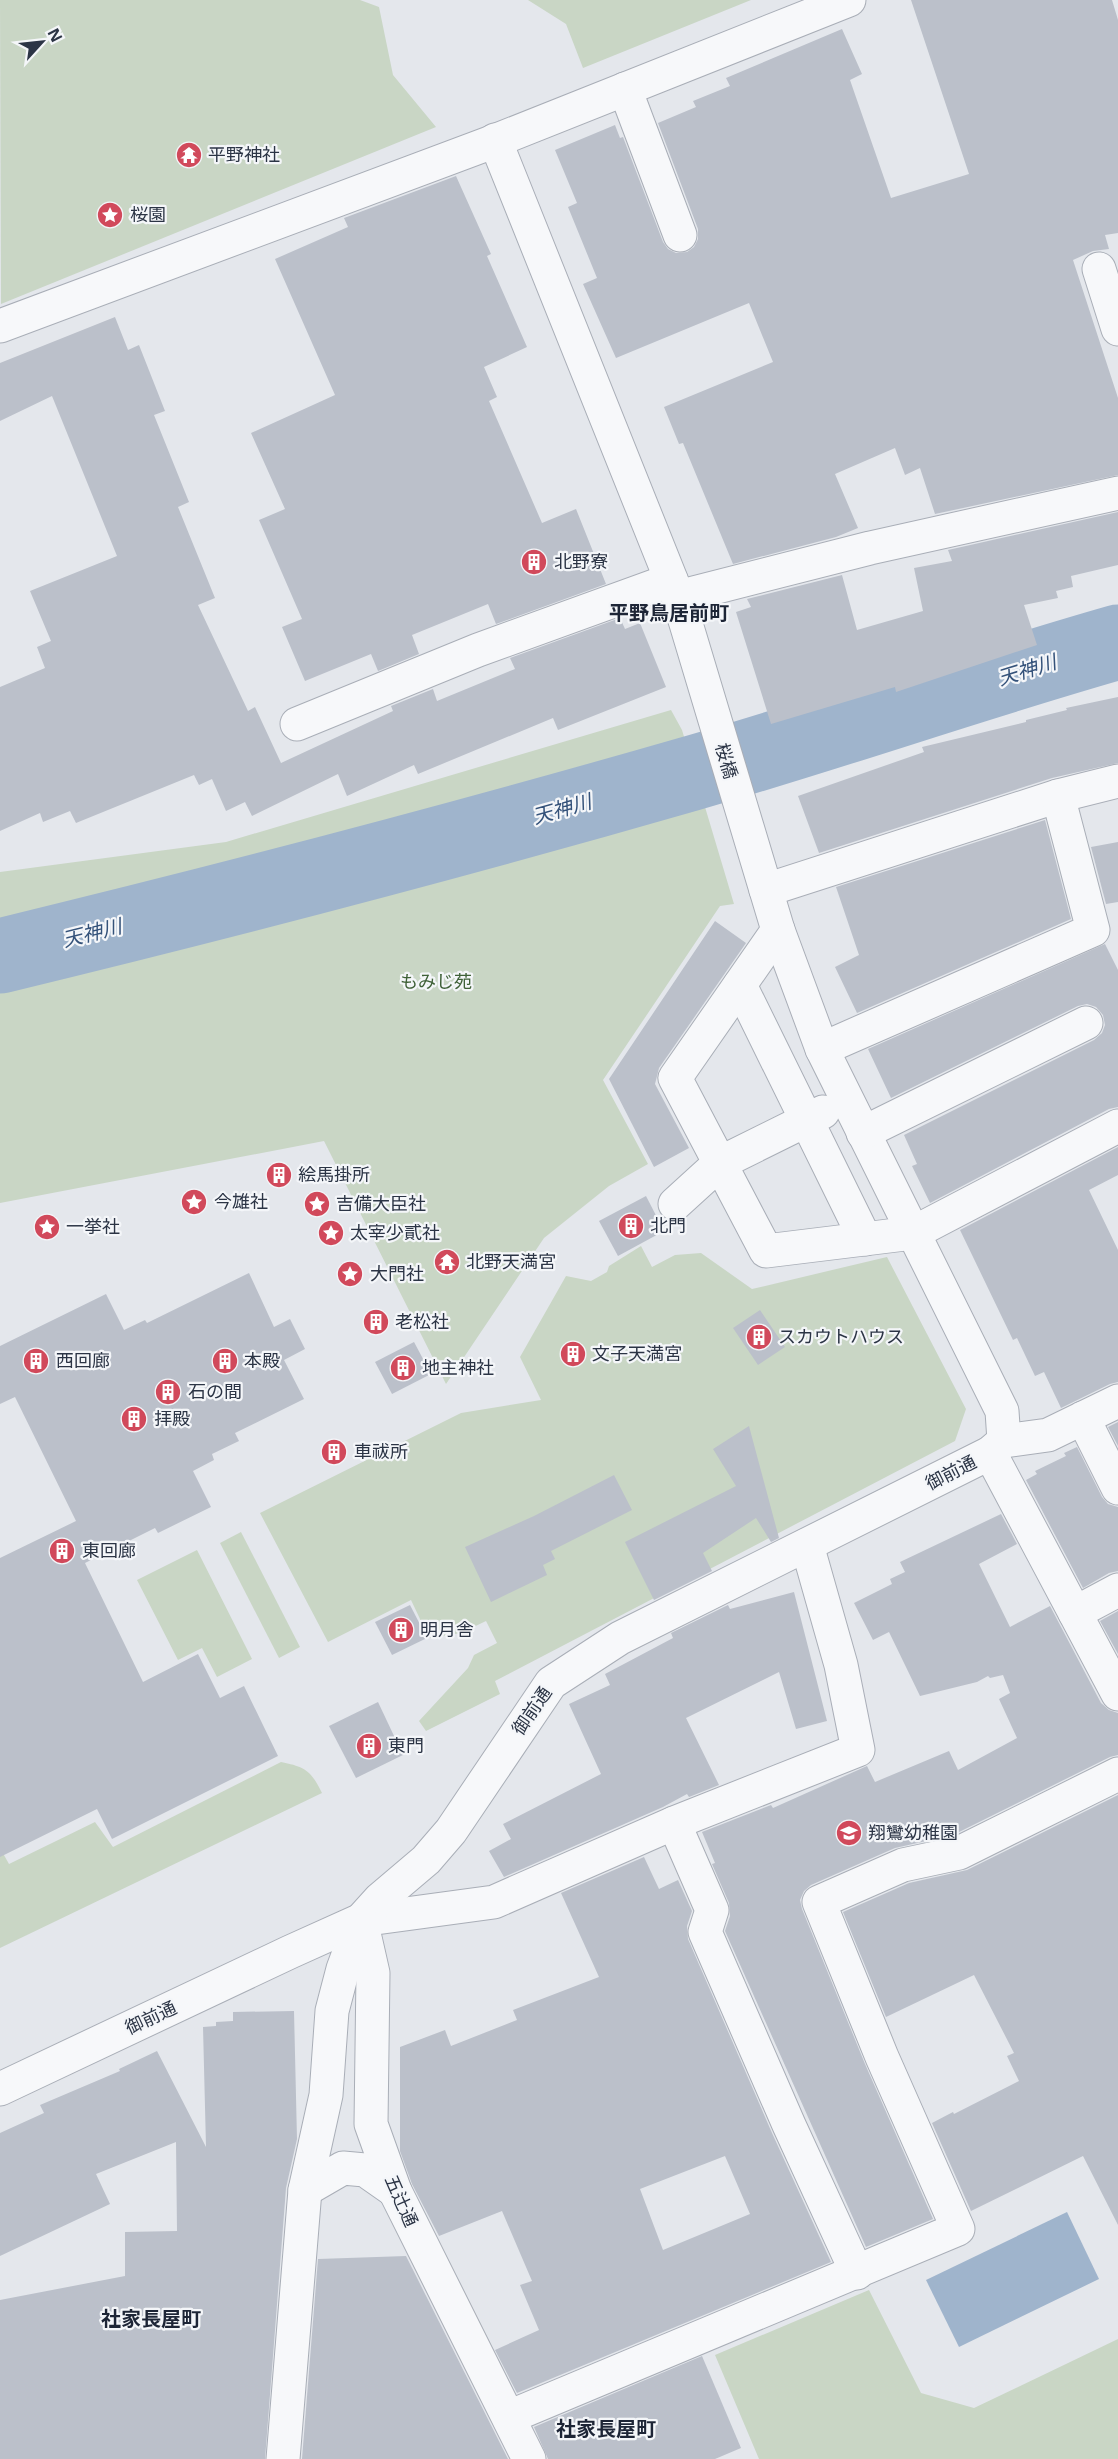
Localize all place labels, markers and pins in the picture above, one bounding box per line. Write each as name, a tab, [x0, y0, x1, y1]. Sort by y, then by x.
temple icon: 平野神社	[174, 140, 204, 170]
place label: 平野神社	[208, 142, 280, 166]
place icon: 桜園	[95, 200, 125, 230]
place label: 桜園	[130, 202, 166, 226]
building icon: 北野寮	[519, 547, 549, 577]
place label: 北野寮	[554, 549, 608, 573]
building icon: 絵馬掛所	[264, 1160, 294, 1190]
place label: 絵馬掛所	[298, 1162, 370, 1186]
place icon: 今雄社	[179, 1187, 209, 1217]
place label: 今雄社	[214, 1189, 268, 1213]
place icon: 吉備大臣社	[302, 1189, 332, 1219]
place label: 吉備大臣社	[336, 1191, 426, 1215]
building icon: 北門	[616, 1211, 646, 1241]
place icon: 一挙社	[32, 1212, 62, 1242]
place label: 北門	[650, 1213, 686, 1237]
place label: 一挙社	[66, 1214, 120, 1238]
place icon: 太宰少貳社	[316, 1218, 346, 1248]
place label: 太宰少貳社	[350, 1220, 440, 1244]
temple icon: 北野天満宮	[432, 1247, 462, 1277]
place label: 北野天満宮	[466, 1249, 556, 1273]
place icon: 大門社	[335, 1259, 365, 1289]
place label: 大門社	[370, 1261, 424, 1285]
building icon: 老松社	[361, 1307, 391, 1337]
place label: 老松社	[395, 1309, 449, 1333]
building icon: スカウトハウス	[744, 1322, 774, 1352]
place label: スカウトハウス	[778, 1324, 904, 1348]
building icon: 文子天満宮	[558, 1339, 588, 1369]
place label: 文子天満宮	[592, 1341, 682, 1365]
building icon: 西回廊	[21, 1346, 51, 1376]
building icon: 本殿	[210, 1346, 240, 1376]
place label: 西回廊	[56, 1348, 110, 1372]
place label: 本殿	[244, 1348, 280, 1372]
building icon: 地主神社	[388, 1353, 418, 1383]
place label: 地主神社	[422, 1355, 494, 1379]
building icon: 石の間	[153, 1377, 183, 1407]
place label: 石の間	[188, 1379, 242, 1403]
building icon: 拝殿	[119, 1404, 149, 1434]
place label: 拝殿	[154, 1406, 190, 1430]
building icon: 車祓所	[319, 1437, 349, 1467]
place label: 車祓所	[354, 1439, 408, 1463]
building icon: 東回廊	[47, 1536, 77, 1566]
place label: 東回廊	[82, 1538, 136, 1562]
building icon: 明月舎	[386, 1615, 416, 1645]
place label: 明月舎	[420, 1617, 474, 1641]
building icon: 東門	[354, 1731, 384, 1761]
place label: 東門	[388, 1733, 424, 1757]
school or university icon: 翔鸞幼稚園	[834, 1818, 864, 1848]
place label: 翔鸞幼稚園	[868, 1820, 958, 1844]

